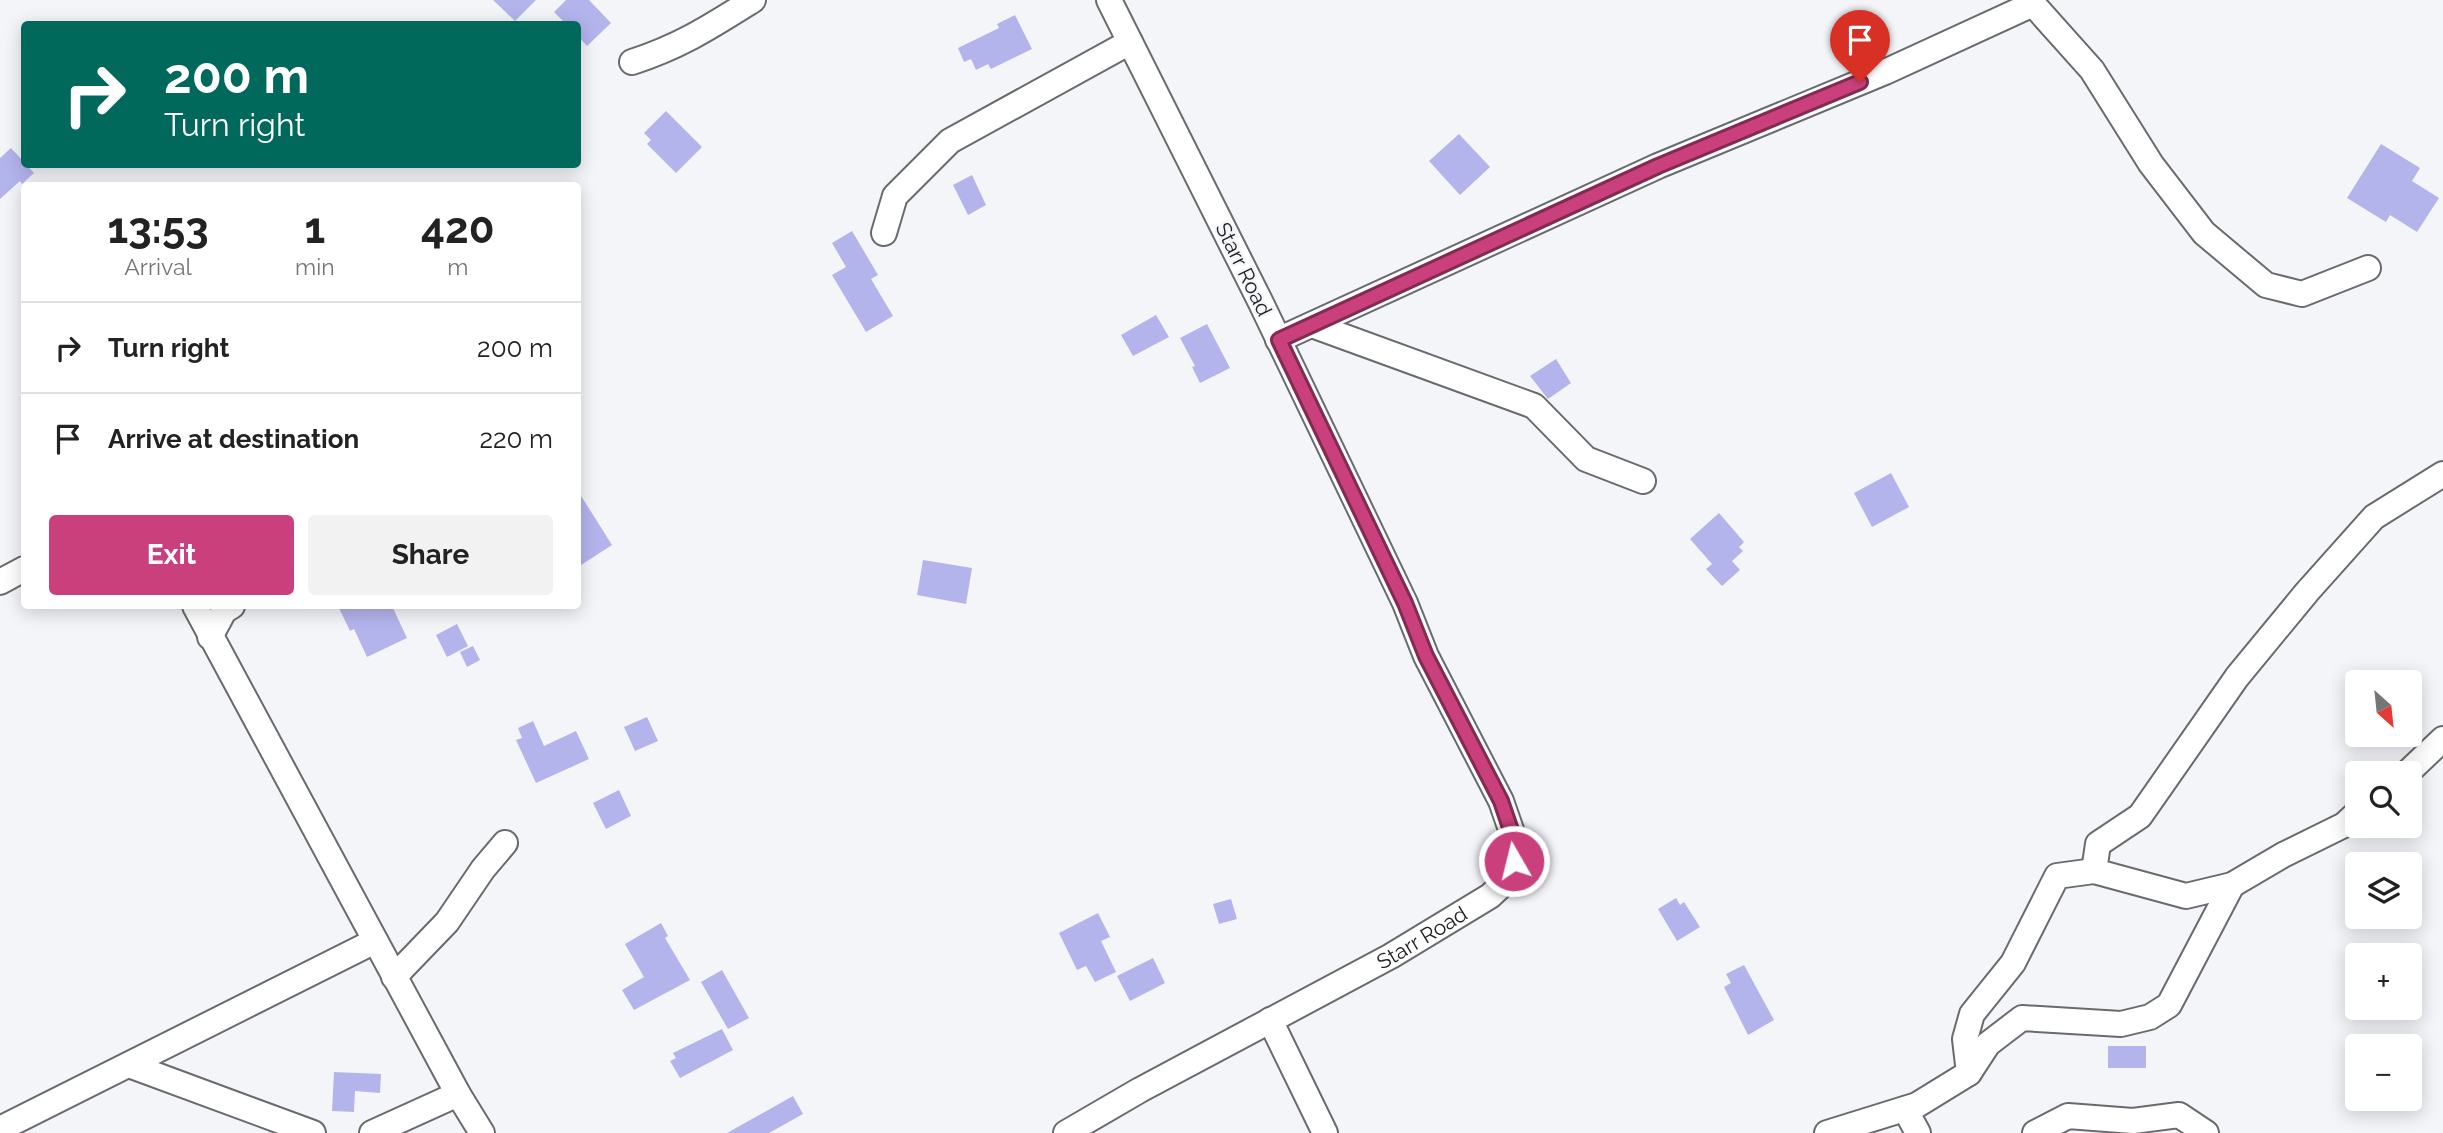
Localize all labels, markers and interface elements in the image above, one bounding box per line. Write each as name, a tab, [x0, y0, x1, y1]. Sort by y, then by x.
pin	[1830, 10, 1890, 82]
icon: arrive	[1841, 21, 1879, 59]
text: 200 m	[164, 47, 309, 104]
icon: right	[49, 49, 140, 140]
text: Turn right	[164, 106, 305, 143]
text: 13:53	[107, 204, 209, 253]
text: 1	[305, 204, 325, 253]
text: 420	[421, 204, 495, 253]
street label: Starr Road	[1211, 218, 1277, 320]
text: Arrival	[124, 253, 192, 280]
text: min	[295, 253, 335, 280]
text: m	[447, 253, 468, 280]
icon: right	[49, 329, 87, 367]
text: Turn right	[108, 333, 229, 363]
text: 200 m	[477, 333, 553, 363]
icon: arrive	[49, 420, 87, 458]
text: Arrive at destination	[108, 424, 359, 454]
text: 220 m	[479, 424, 553, 454]
button: Exit	[49, 515, 294, 595]
button: Share	[308, 515, 553, 595]
north arrow	[2345, 670, 2422, 747]
map controls	[2345, 670, 2422, 1111]
button: search	[2345, 761, 2422, 838]
position arrow	[1477, 824, 1551, 898]
button: layers	[2345, 852, 2422, 929]
street label: Starr Road	[1372, 901, 1471, 974]
button: +	[2345, 943, 2422, 1020]
button: −	[2345, 1034, 2422, 1111]

